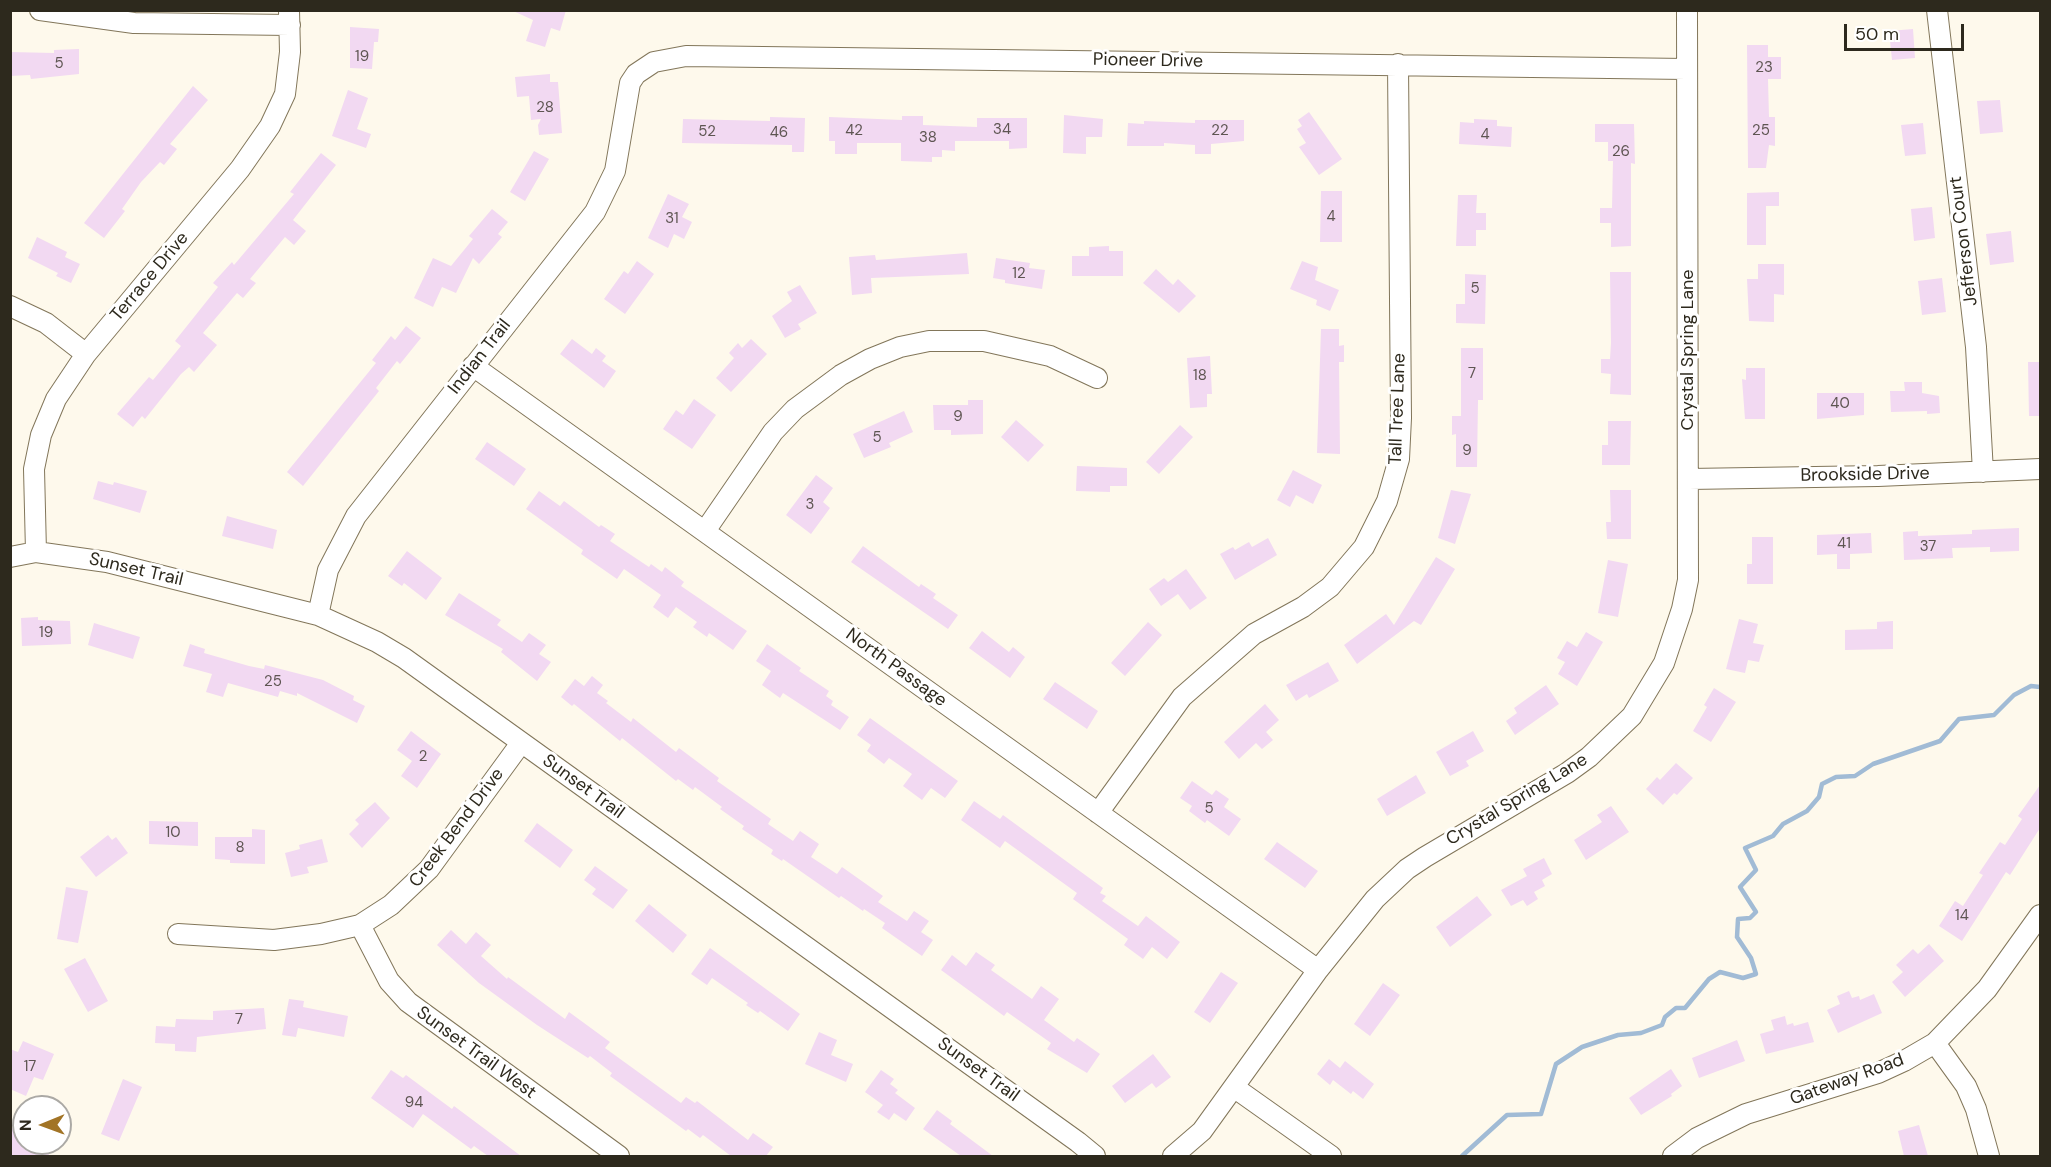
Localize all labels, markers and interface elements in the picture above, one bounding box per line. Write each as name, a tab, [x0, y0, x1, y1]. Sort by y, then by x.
scale bar	[1847, 12, 1967, 50]
text: 50 m	[1855, 22, 1899, 46]
house number: 19	[355, 48, 369, 66]
street label: Pioneer Drive	[1093, 49, 1203, 73]
house number: 5	[54, 55, 64, 73]
house number: 23	[1755, 59, 1773, 77]
house number: 28	[536, 99, 554, 117]
house number: 34	[993, 121, 1011, 139]
house number: 42	[845, 122, 863, 140]
house number: 22	[1211, 122, 1229, 140]
house number: 25	[1752, 122, 1770, 140]
house number: 52	[698, 123, 716, 141]
house number: 46	[770, 124, 788, 142]
house number: 4	[1480, 126, 1490, 144]
house number: 38	[919, 129, 937, 147]
house number: 26	[1612, 143, 1630, 161]
street label: Jefferson Court	[1945, 175, 1983, 307]
house number: 4	[1326, 208, 1336, 226]
house number: 31	[665, 210, 679, 228]
street label: Terrace Drive	[106, 228, 194, 326]
house number: 12	[1012, 265, 1026, 283]
street label: Crystal Spring Lane	[1677, 269, 1699, 431]
house number: 5	[1470, 280, 1480, 298]
street label: Indian Trail	[444, 315, 516, 399]
street label: Tall Tree Lane	[1385, 353, 1411, 465]
house number: 7	[1468, 365, 1476, 383]
house number: 18	[1193, 367, 1207, 385]
house number: 40	[1830, 395, 1850, 413]
house number: 9	[953, 408, 963, 426]
house number: 5	[872, 429, 882, 447]
house number: 9	[1462, 442, 1472, 460]
street label: Brookside Drive	[1800, 463, 1930, 487]
house number: 3	[806, 496, 814, 514]
house number: 41	[1837, 535, 1851, 553]
house number: 37	[1920, 538, 1936, 556]
street label: Sunset Trail	[87, 549, 185, 591]
house number: 19	[39, 624, 53, 642]
street label: North Passage	[841, 624, 951, 712]
house number: 25	[264, 673, 282, 691]
house number: 2	[419, 748, 427, 766]
street label: Crystal Spring Lane	[1442, 749, 1592, 851]
street label: Sunset Trail	[538, 750, 628, 824]
street label: Creek Bend Drive	[405, 764, 509, 892]
house number: 5	[1204, 800, 1214, 818]
house number: 10	[166, 824, 180, 842]
house number: 8	[235, 839, 245, 857]
house number: 14	[1955, 907, 1969, 925]
street label: Sunset Trail West	[412, 1002, 540, 1104]
house number: 7	[235, 1011, 243, 1029]
street label: Sunset Trail	[933, 1033, 1023, 1107]
street label: Gateway Road	[1787, 1049, 1907, 1111]
house number: 17	[24, 1058, 36, 1076]
house number: 94	[405, 1094, 423, 1112]
north arrow	[12, 1095, 72, 1155]
text: N	[15, 1119, 36, 1131]

